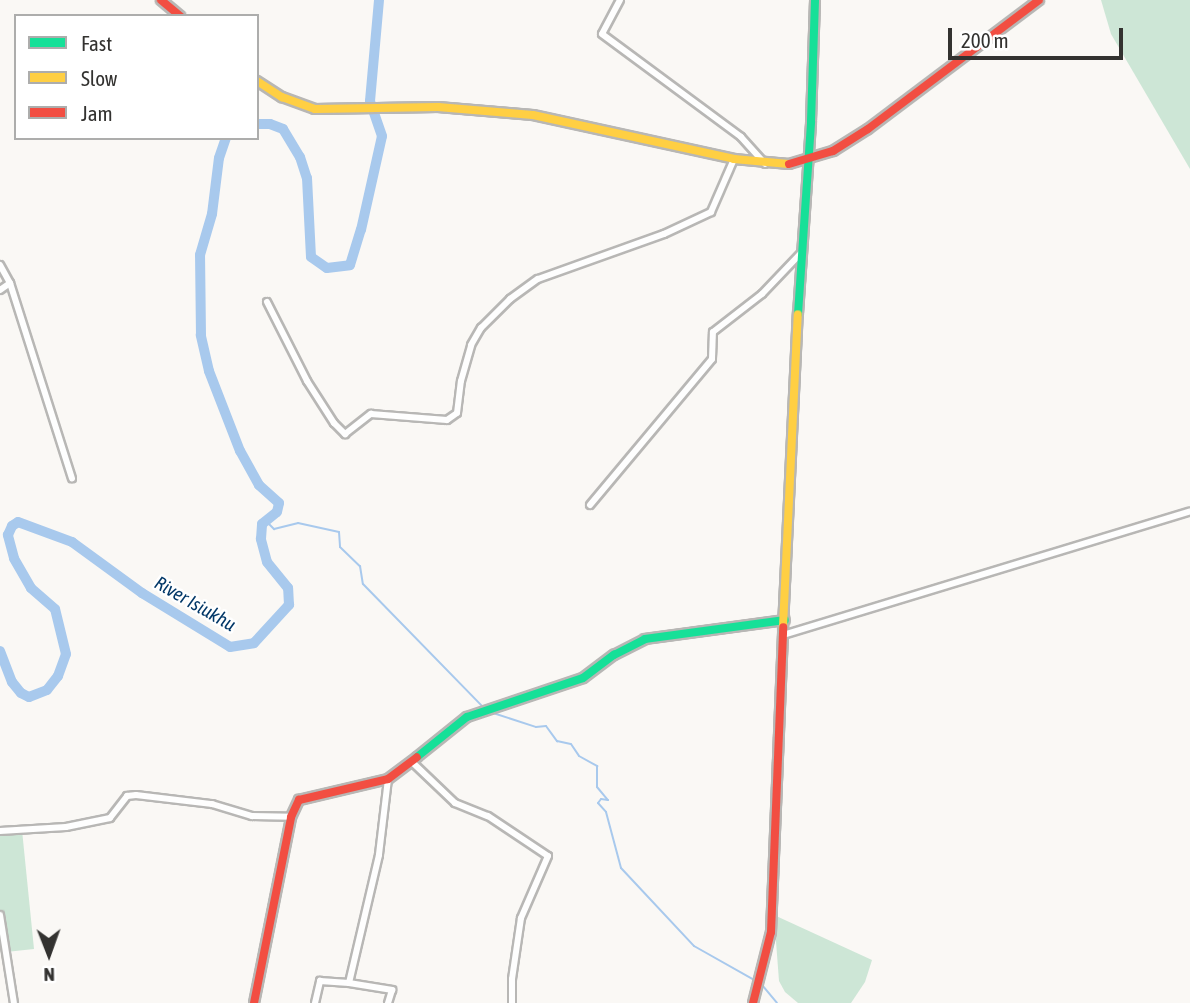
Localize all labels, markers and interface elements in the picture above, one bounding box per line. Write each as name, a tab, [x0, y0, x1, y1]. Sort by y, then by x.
legend	[14, 14, 259, 140]
scale bar	[952, 14, 1127, 58]
text: 200 m	[961, 28, 1009, 52]
text: Fast	[81, 31, 112, 55]
text: Slow	[81, 66, 117, 90]
text: Jam	[81, 101, 113, 125]
water label: River Isiukhu	[150, 572, 240, 636]
north arrow	[14, 919, 84, 989]
text: N	[44, 964, 55, 986]

